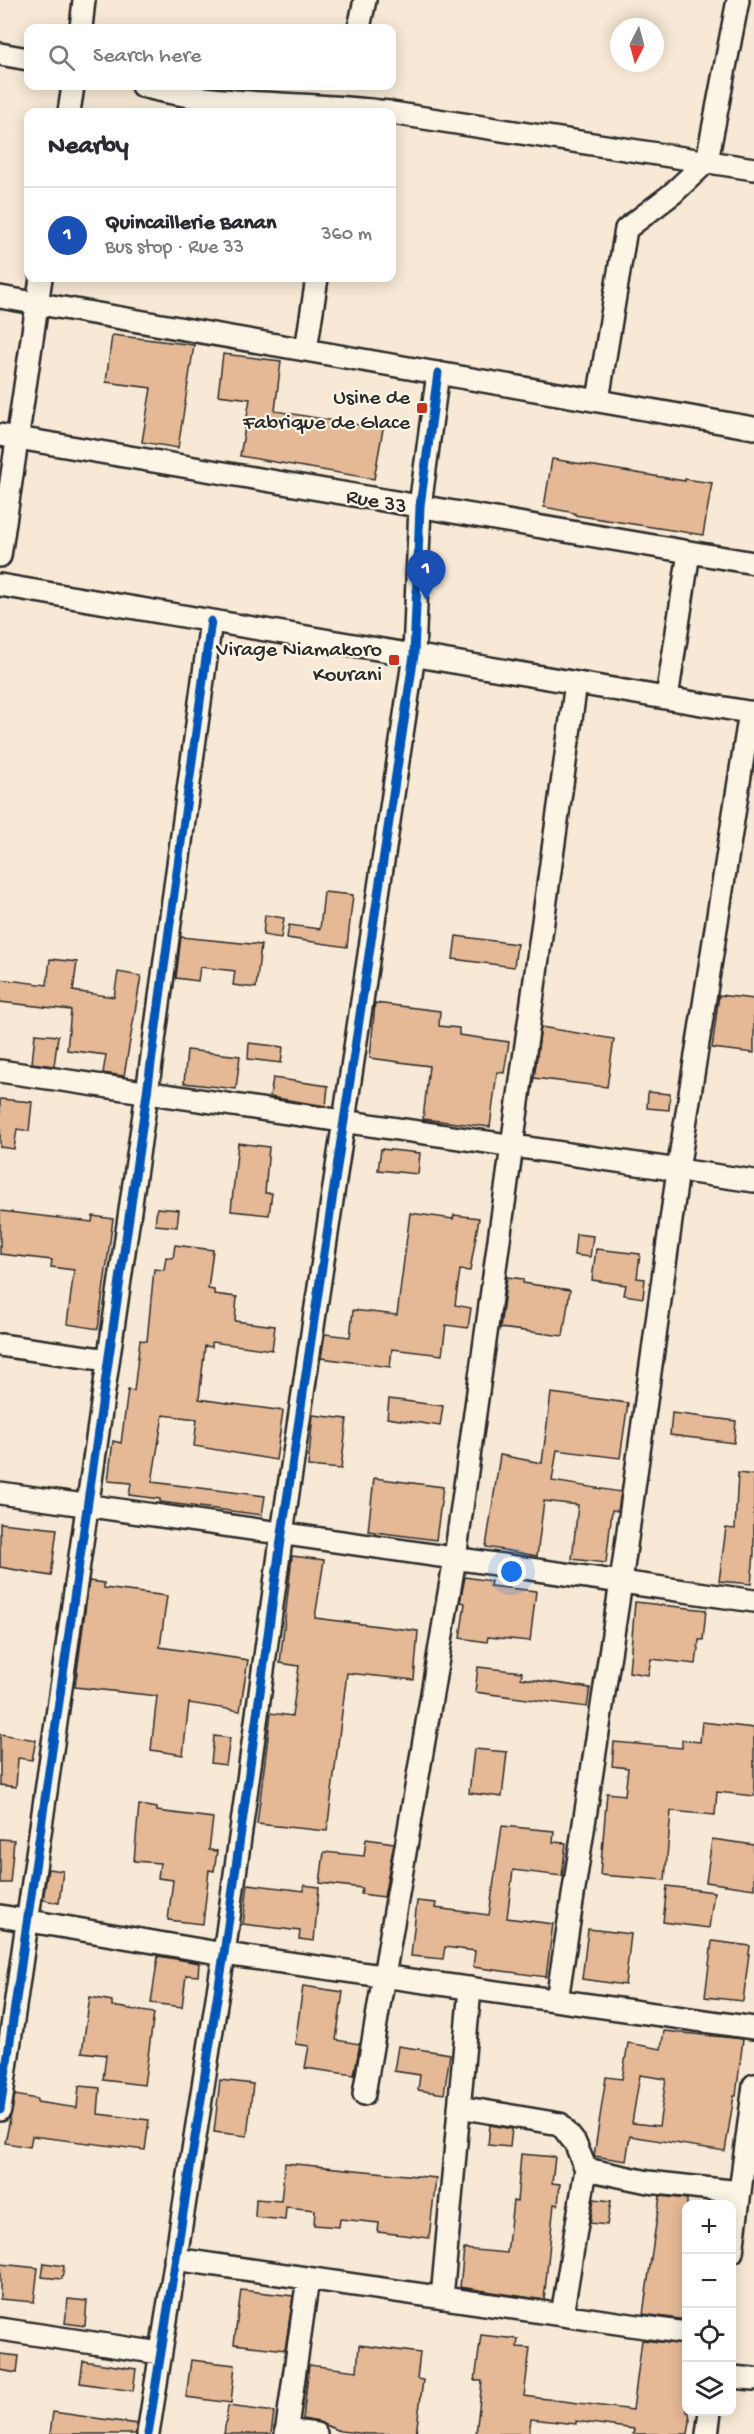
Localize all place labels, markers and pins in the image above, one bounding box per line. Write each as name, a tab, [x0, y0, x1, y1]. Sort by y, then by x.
place label: Usine de Fabrique de Glace	[242, 386, 411, 437]
marker: Usine de Fabrique de Glace	[415, 401, 429, 415]
pin: 1	[406, 550, 446, 600]
place label: Virage Niamakoro Kourani	[215, 638, 382, 689]
marker: Virage Niamakoro Kourani	[387, 653, 401, 667]

